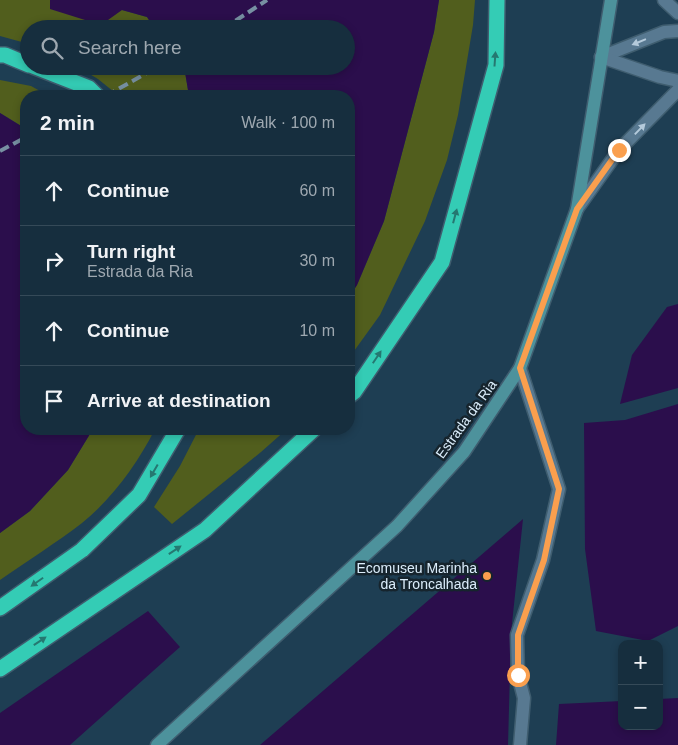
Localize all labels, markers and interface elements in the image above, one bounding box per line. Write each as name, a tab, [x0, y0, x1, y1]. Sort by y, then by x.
search box	[20, 20, 355, 75]
icon: search	[38, 34, 66, 62]
text: Search here	[78, 37, 182, 58]
one-way arrow	[632, 38, 646, 46]
one-way arrow	[492, 51, 500, 67]
text: 2 min	[40, 111, 95, 134]
text: Walk · 100 m	[241, 114, 335, 131]
one-way arrow	[634, 123, 646, 135]
route end	[608, 139, 631, 162]
icon: ahead	[40, 177, 68, 205]
text: Continue	[87, 180, 169, 201]
text: 60 m	[299, 182, 335, 199]
one-way arrow	[451, 209, 459, 224]
text: Turn right	[87, 241, 175, 262]
icon: right	[40, 247, 68, 275]
text: 30 m	[299, 252, 335, 269]
text: Estrada da Ria	[87, 263, 193, 280]
icon: ahead	[40, 317, 68, 345]
text: Continue	[87, 320, 169, 341]
text: 10 m	[299, 322, 335, 339]
one-way arrow	[372, 350, 382, 364]
street label: Estrada da Ria	[432, 377, 500, 461]
icon: arrive	[40, 387, 68, 415]
text: Arrive at destination	[87, 390, 271, 411]
one-way arrow	[149, 464, 158, 477]
one-way arrow	[168, 545, 182, 555]
place label: Ecomuseu Marinha da Troncalhada	[356, 560, 477, 592]
marker: Ecomuseu Marinha da Troncalhada	[481, 570, 493, 582]
one-way arrow	[30, 577, 44, 587]
one-way arrow	[34, 637, 47, 646]
map controls	[618, 640, 663, 730]
button: +	[618, 640, 663, 685]
route start	[507, 664, 530, 687]
button: −	[618, 685, 663, 730]

